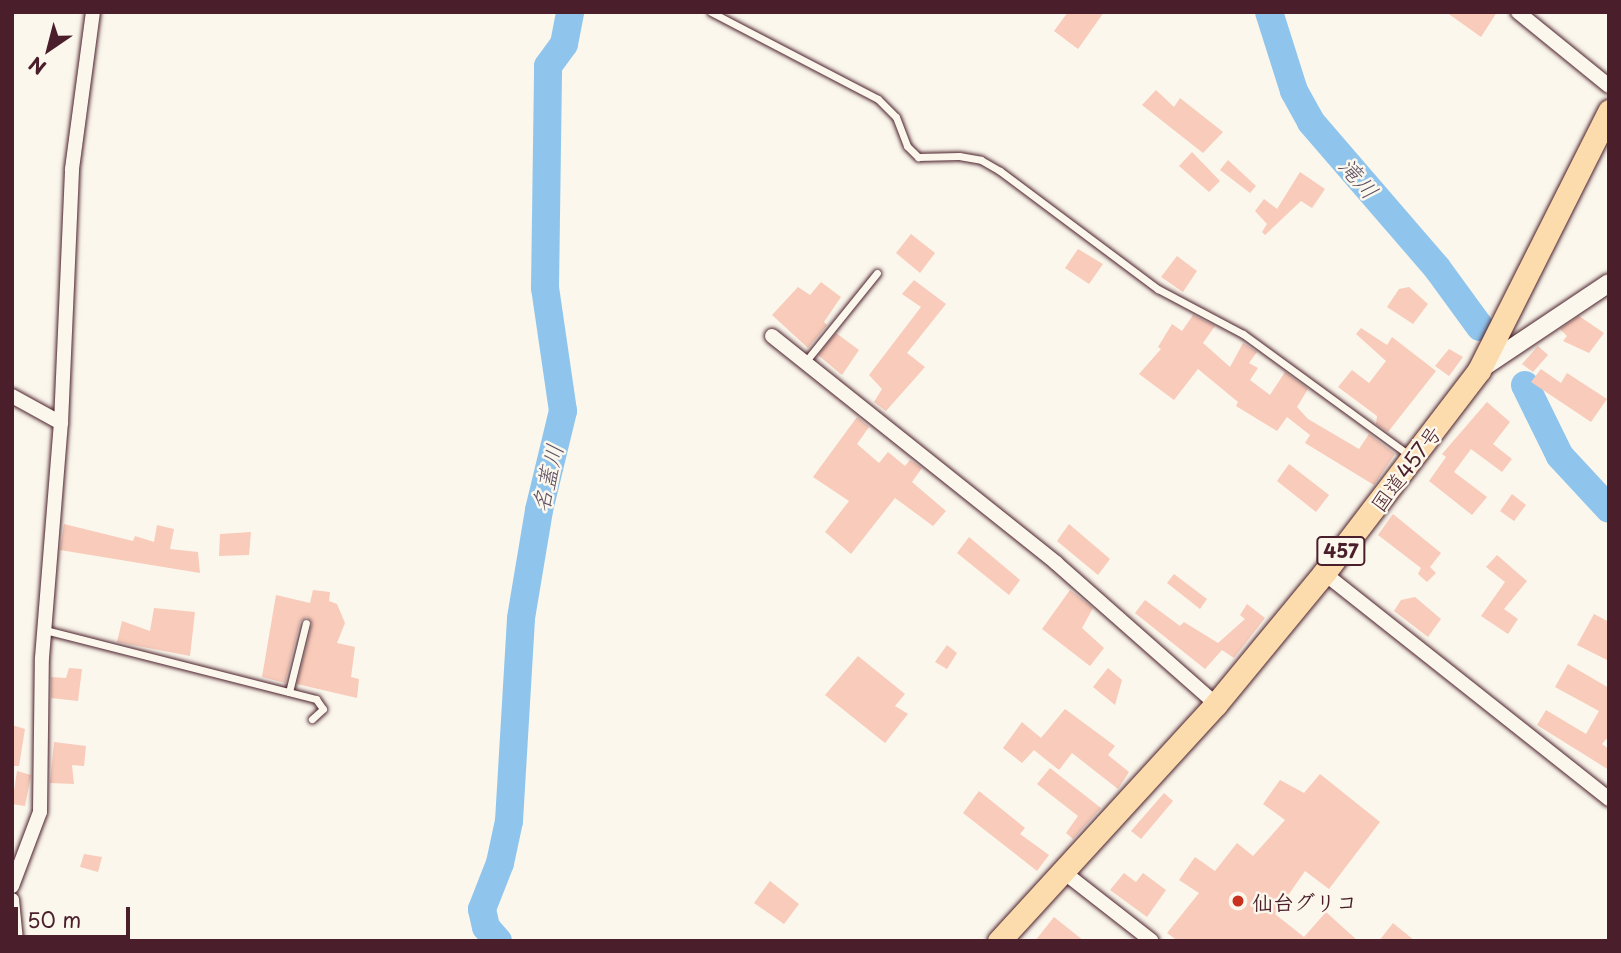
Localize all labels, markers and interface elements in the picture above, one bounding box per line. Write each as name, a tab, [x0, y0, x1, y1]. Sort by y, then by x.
north arrow	[14, 14, 84, 84]
text: N	[23, 50, 51, 82]
water label: 滝川	[1333, 152, 1385, 204]
street label: 国道457号	[1364, 420, 1446, 516]
water label: 名蓋川	[526, 441, 568, 515]
road number: 457	[1315, 536, 1367, 566]
place label: 仙台グリコ	[1252, 888, 1357, 914]
marker: 仙台グリコ	[1230, 893, 1246, 909]
scale bar	[18, 894, 133, 938]
text: 50 m	[27, 903, 81, 935]

